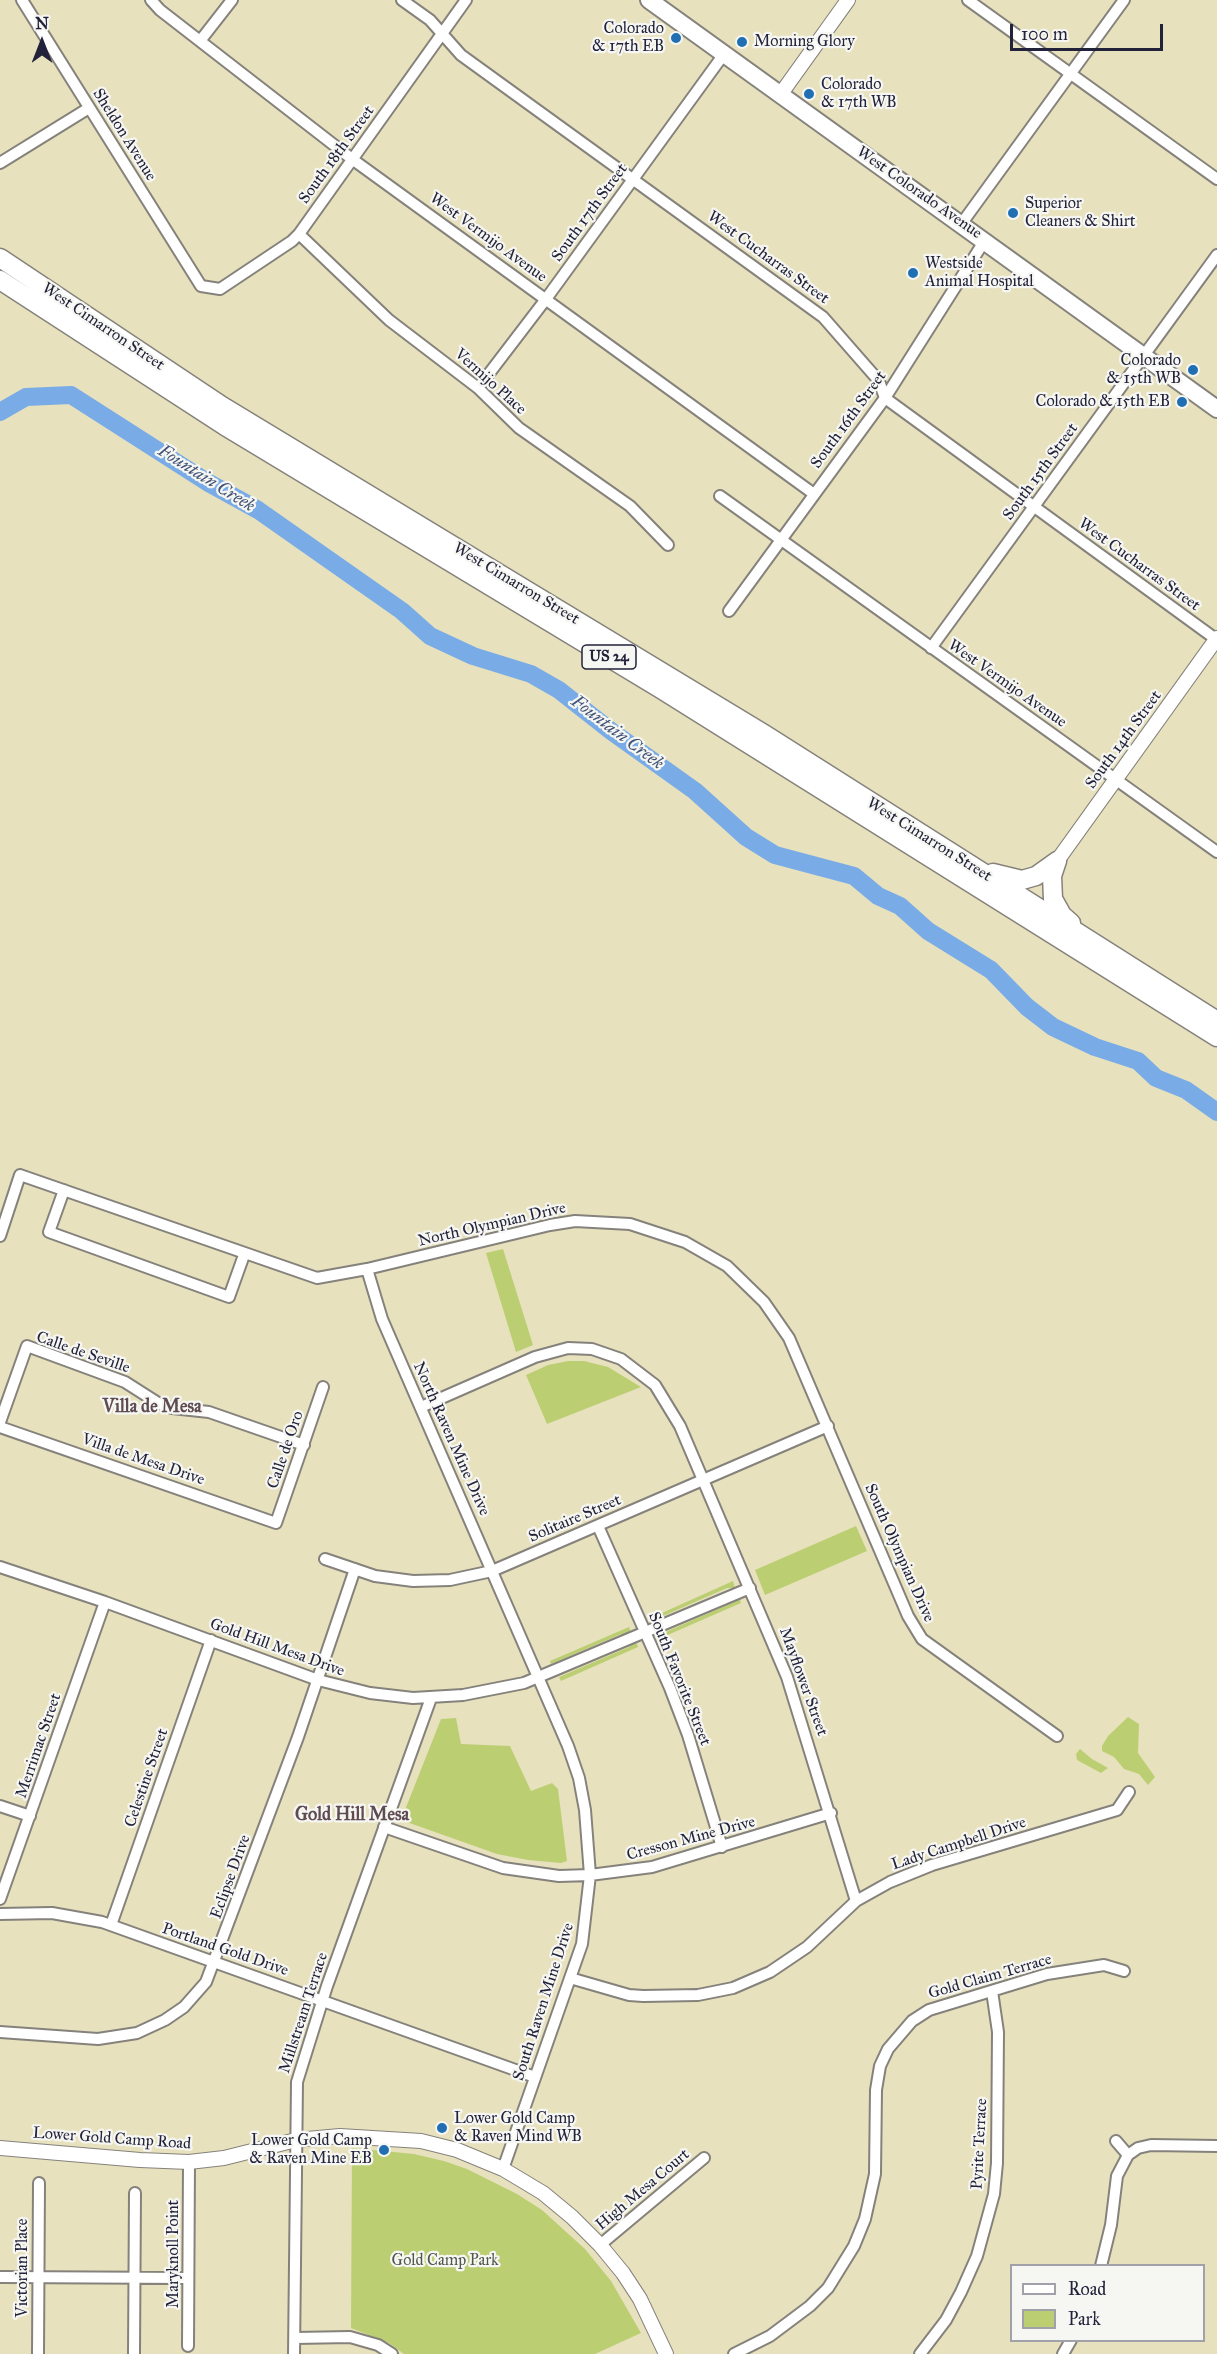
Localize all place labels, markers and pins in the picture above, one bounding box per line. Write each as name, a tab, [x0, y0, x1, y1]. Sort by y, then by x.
place label: Colorado & 17th EB	[592, 19, 664, 57]
marker: Colorado & 17th EB	[669, 31, 683, 45]
place label: Morning Glory	[754, 32, 855, 52]
marker: Morning Glory	[735, 35, 749, 49]
place label: Colorado & 17th WB	[821, 75, 897, 113]
marker: Colorado & 17th WB	[802, 87, 816, 101]
place label: Superior Cleaners & Shirt	[1025, 194, 1135, 232]
marker: Superior Cleaners & Shirt	[1006, 206, 1020, 220]
place label: Westside Animal Hospital	[925, 254, 1034, 292]
marker: Westside Animal Hospital	[906, 266, 920, 280]
place label: Colorado & 15th WB	[1107, 351, 1181, 389]
marker: Colorado & 15th WB	[1186, 363, 1200, 377]
place label: Colorado & 15th EB	[1035, 392, 1170, 412]
marker: Colorado & 15th EB	[1175, 395, 1189, 409]
place label: Lower Gold Camp & Raven Mind WB	[454, 2109, 582, 2147]
marker: Lower Gold Camp & Raven Mind WB	[435, 2121, 449, 2135]
place label: Lower Gold Camp & Raven Mine EB	[249, 2131, 372, 2169]
marker: Lower Gold Camp & Raven Mine EB	[377, 2143, 391, 2157]

